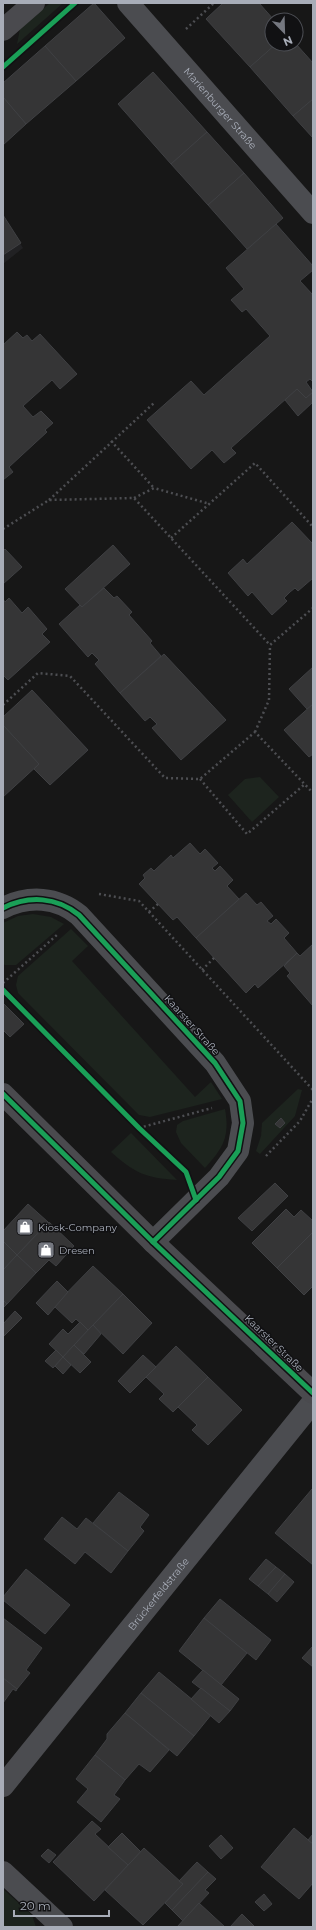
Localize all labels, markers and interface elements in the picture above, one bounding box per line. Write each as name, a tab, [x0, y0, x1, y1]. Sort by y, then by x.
north arrow	[264, 12, 304, 52]
text: N	[281, 33, 295, 49]
street label: Marienburger Straße	[181, 65, 260, 151]
street label: Kaarster Straße	[162, 992, 222, 1058]
shop icon: Kiosk-Company	[15, 1217, 35, 1237]
place label: Kiosk-Company	[38, 1221, 118, 1234]
shop icon: Dresen	[36, 1240, 56, 1260]
place label: Dresen	[59, 1244, 95, 1257]
street label: Kaarster Straße	[242, 1312, 306, 1374]
street label: Brückerfeldstraße	[125, 1555, 191, 1633]
scale bar	[14, 1892, 109, 1918]
text: 20 m	[20, 1898, 51, 1913]

